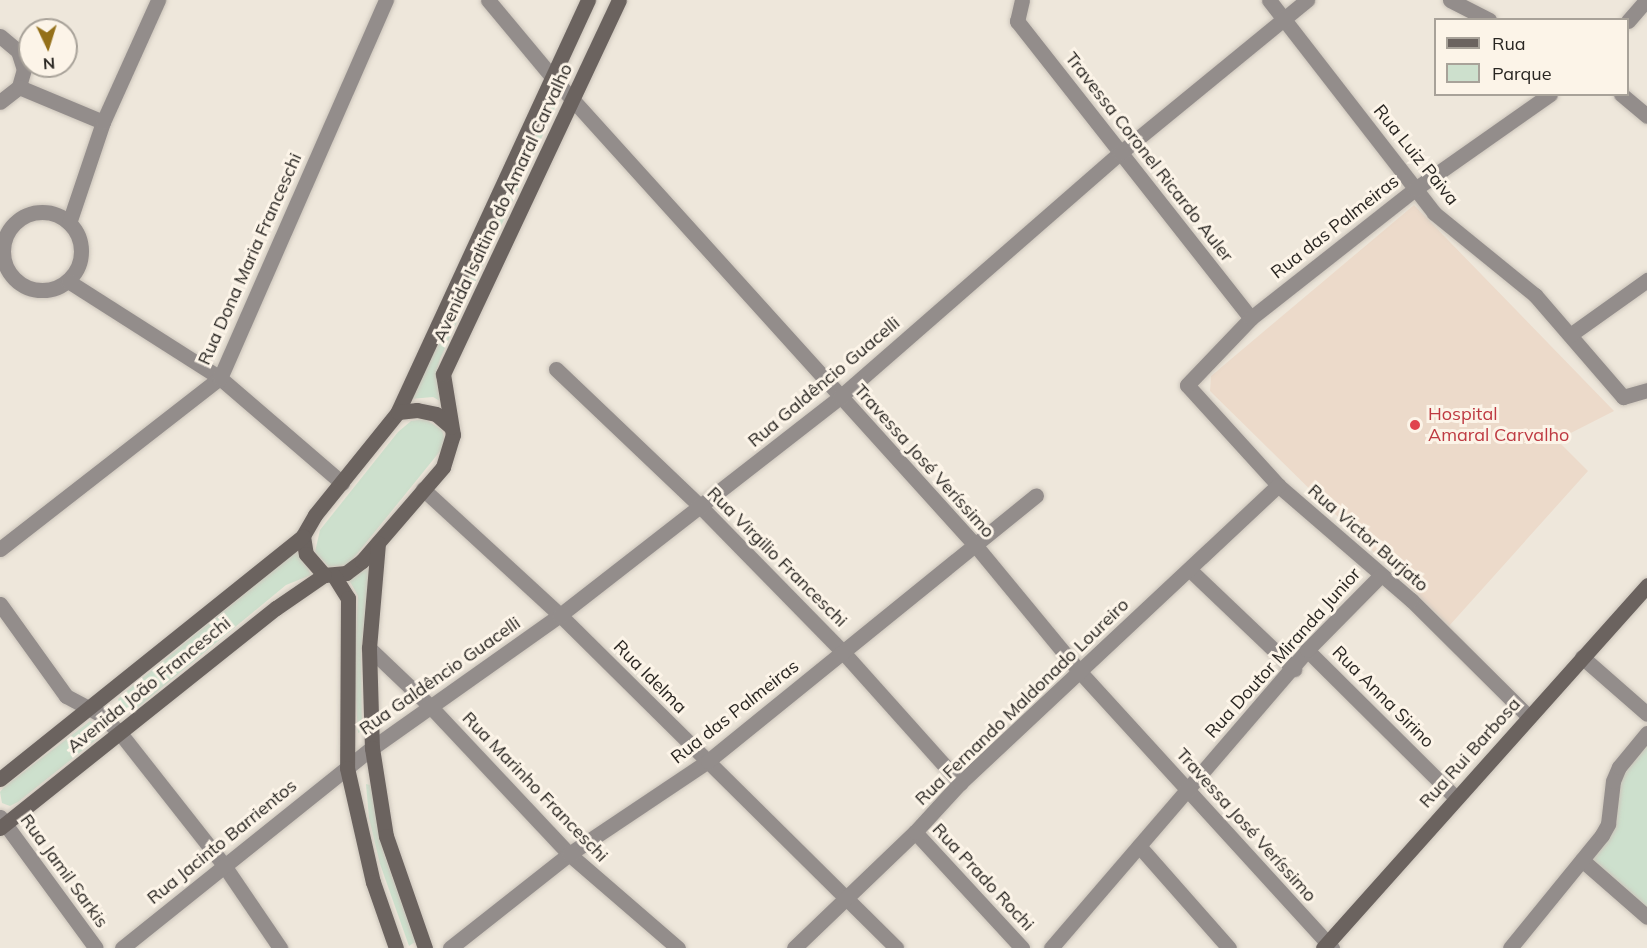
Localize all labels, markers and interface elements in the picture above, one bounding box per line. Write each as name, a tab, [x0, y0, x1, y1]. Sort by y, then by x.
north arrow	[18, 18, 78, 78]
legend	[1434, 18, 1629, 96]
text: Rua	[1492, 32, 1526, 55]
street label: Travessa Coronel Ricardo Auler	[1060, 48, 1238, 266]
text: N	[42, 54, 56, 74]
street label: Avenida Isaltino do Amaral Carvalho	[429, 60, 577, 346]
text: Parque	[1492, 62, 1551, 85]
street label: Rua Luiz Paiva	[1369, 100, 1463, 210]
street label: Rua Dona Maria Franceschi	[193, 150, 307, 368]
street label: Rua das Palmeiras	[1267, 170, 1403, 284]
street label: Rua Galdêncio Guacelli	[744, 312, 904, 452]
street label: Travessa José Veríssimo	[849, 380, 999, 542]
place label: Hospital Amaral Carvalho	[1428, 404, 1569, 446]
marker: Hospital Amaral Carvalho	[1406, 416, 1424, 434]
street label: Rua Victor Burjato	[1303, 480, 1433, 596]
street label: Rua Virgilio Franceschi	[702, 482, 852, 632]
street label: Rua Doutor Miranda Junior	[1201, 563, 1365, 743]
street label: Rua Fernando Maldonado Loureiro	[911, 594, 1133, 810]
street label: Avenida João Franceschi	[63, 612, 235, 758]
street label: Rua Galdêncio Guacelli	[355, 612, 525, 740]
street label: Rua Idelma	[609, 636, 691, 718]
street label: Rua Anna Sirino	[1328, 642, 1438, 752]
street label: Rua das Palmeiras	[667, 655, 803, 769]
street label: Rua Rui Barbosa	[1415, 694, 1525, 812]
street label: Rua Marinho Franceschi	[458, 707, 612, 867]
street label: Travessa José Veríssimo	[1171, 744, 1321, 906]
street label: Rua Jacinto Barrientos	[143, 775, 301, 909]
street label: Rua Jamil Sarkis	[16, 810, 112, 932]
street label: Rua Prado Rochi	[928, 819, 1038, 935]

